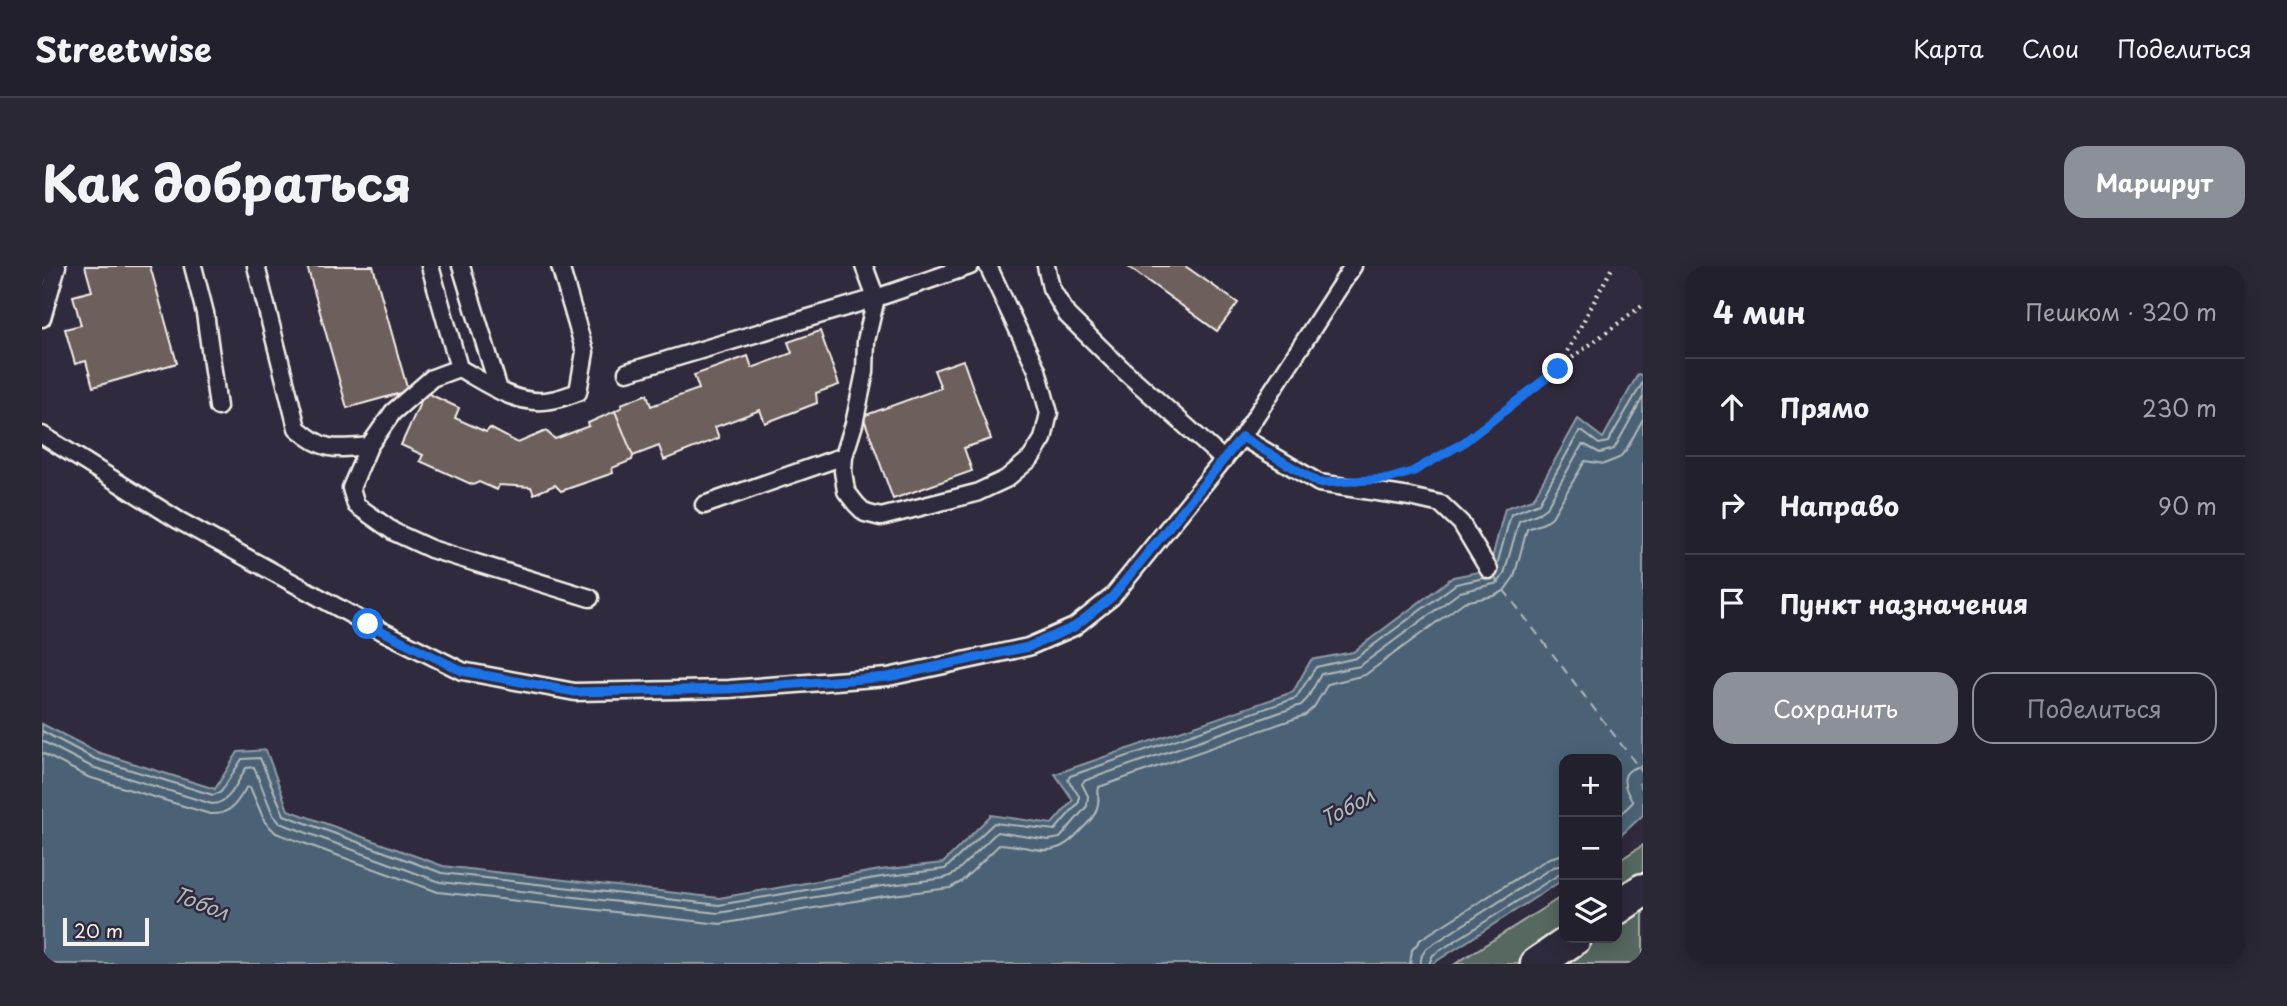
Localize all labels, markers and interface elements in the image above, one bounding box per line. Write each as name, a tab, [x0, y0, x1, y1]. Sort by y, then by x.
text: Streetwise	[35, 23, 212, 73]
text: Карта	[1913, 30, 1984, 66]
text: Слои	[2022, 30, 2079, 66]
text: Поделиться	[2117, 30, 2252, 66]
text: Как добраться	[42, 145, 412, 219]
button: Маршрут	[2064, 146, 2245, 218]
text: 4 мин	[1713, 289, 1806, 334]
text: Пешком · 320 m	[2025, 294, 2217, 329]
route end	[1542, 353, 1573, 384]
icon: ahead	[1713, 388, 1751, 426]
text: Прямо	[1780, 388, 1869, 427]
text: 230 m	[2142, 390, 2217, 425]
icon: right	[1713, 486, 1751, 524]
text: Направо	[1780, 486, 1899, 525]
text: 90 m	[2158, 488, 2217, 523]
icon: arrive	[1713, 584, 1751, 622]
text: Пункт назначения	[1780, 584, 2028, 623]
route start	[352, 608, 383, 639]
button: Сохранить	[1713, 672, 1958, 744]
button: Поделиться	[1972, 672, 2217, 744]
map controls	[1559, 754, 1622, 943]
button: +	[1559, 754, 1622, 817]
water label: Тобол	[1314, 779, 1380, 834]
button: −	[1559, 817, 1622, 880]
water label: Тобол	[169, 877, 234, 927]
button: layers	[1559, 880, 1622, 943]
scale bar	[63, 915, 149, 947]
text: 20 m	[74, 916, 123, 944]

